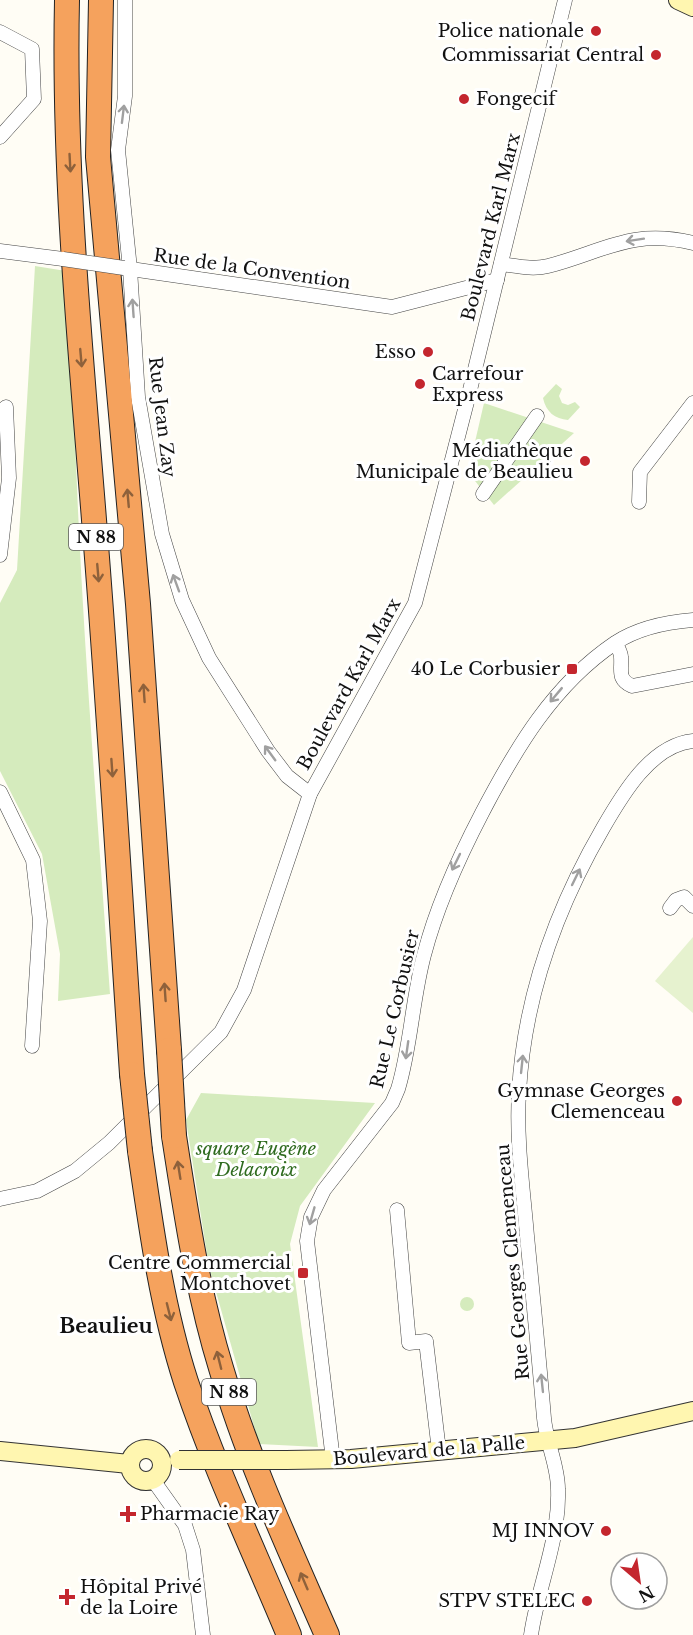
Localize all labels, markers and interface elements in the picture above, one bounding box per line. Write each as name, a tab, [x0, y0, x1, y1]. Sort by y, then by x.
place label: Police nationale	[438, 20, 584, 42]
marker: Police nationale	[589, 24, 603, 38]
place label: Commissariat Central	[442, 44, 644, 66]
marker: Commissariat Central	[649, 48, 663, 62]
place label: Fongecif	[476, 88, 558, 110]
marker: Fongecif	[457, 92, 471, 106]
one-way arrow	[117, 105, 128, 125]
street label: Boulevard Karl Marx	[457, 131, 525, 323]
one-way arrow	[64, 153, 75, 173]
one-way arrow	[626, 234, 645, 245]
street label: Rue de la Convention	[152, 244, 352, 294]
one-way arrow	[127, 299, 138, 319]
place label: Esso	[375, 341, 416, 363]
marker: Esso	[421, 345, 435, 359]
one-way arrow	[76, 348, 87, 368]
street label: Rue Jean Zay	[144, 356, 180, 479]
place label: Carrefour Express	[432, 363, 524, 406]
marker: Carrefour Express	[413, 377, 427, 391]
place label: Médiathèque Municipale de Beaulieu	[356, 440, 573, 483]
marker: Médiathèque Municipale de Beaulieu	[578, 454, 592, 468]
one-way arrow	[122, 489, 133, 509]
road number: N 88	[69, 524, 123, 550]
one-way arrow	[93, 563, 104, 583]
one-way arrow	[169, 574, 180, 593]
street label: Boulevard Karl Marx	[293, 594, 405, 774]
place label: 40 Le Corbusier	[411, 658, 560, 680]
marker: 40 Le Corbusier	[565, 662, 579, 676]
one-way arrow	[138, 683, 149, 703]
one-way arrow	[549, 687, 563, 702]
one-way arrow	[264, 745, 276, 762]
one-way arrow	[106, 757, 117, 777]
one-way arrow	[450, 853, 462, 871]
one-way arrow	[570, 869, 582, 887]
street label: Rue Le Corbusier	[366, 927, 424, 1090]
one-way arrow	[159, 983, 170, 1002]
one-way arrow	[401, 1039, 412, 1059]
one-way arrow	[517, 1054, 528, 1074]
place label: Gymnase Georges Clemenceau	[497, 1080, 665, 1123]
marker: Gymnase Georges Clemenceau	[670, 1094, 684, 1108]
park label: square Eugène Delacroix	[195, 1138, 316, 1181]
street label: Rue Georges Clemenceau	[492, 1143, 534, 1381]
one-way arrow	[173, 1160, 184, 1180]
one-way arrow	[306, 1206, 318, 1225]
place label: Centre Commercial Montchovet	[108, 1252, 291, 1295]
marker: Centre Commercial Montchovet	[296, 1266, 310, 1280]
one-way arrow	[163, 1302, 175, 1321]
district label: Beaulieu	[59, 1314, 153, 1338]
one-way arrow	[212, 1351, 224, 1370]
one-way arrow	[536, 1374, 547, 1394]
road number: N 88	[202, 1379, 256, 1405]
street label: Boulevard de la Palle	[332, 1432, 526, 1470]
place label: Pharmacie Ray	[140, 1503, 280, 1525]
marker: Pharmacie Ray	[121, 1507, 135, 1521]
place label: MJ INNOV	[492, 1520, 595, 1542]
marker: MJ INNOV	[599, 1524, 613, 1538]
north arrow	[609, 1551, 669, 1611]
one-way arrow	[297, 1573, 309, 1591]
place label: Hôpital Privé de la Loire	[80, 1576, 202, 1619]
text: N	[635, 1582, 658, 1607]
marker: Hôpital Privé de la Loire	[58, 1588, 76, 1606]
place label: STPV STELEC	[439, 1590, 575, 1612]
marker: STPV STELEC	[580, 1594, 594, 1608]

